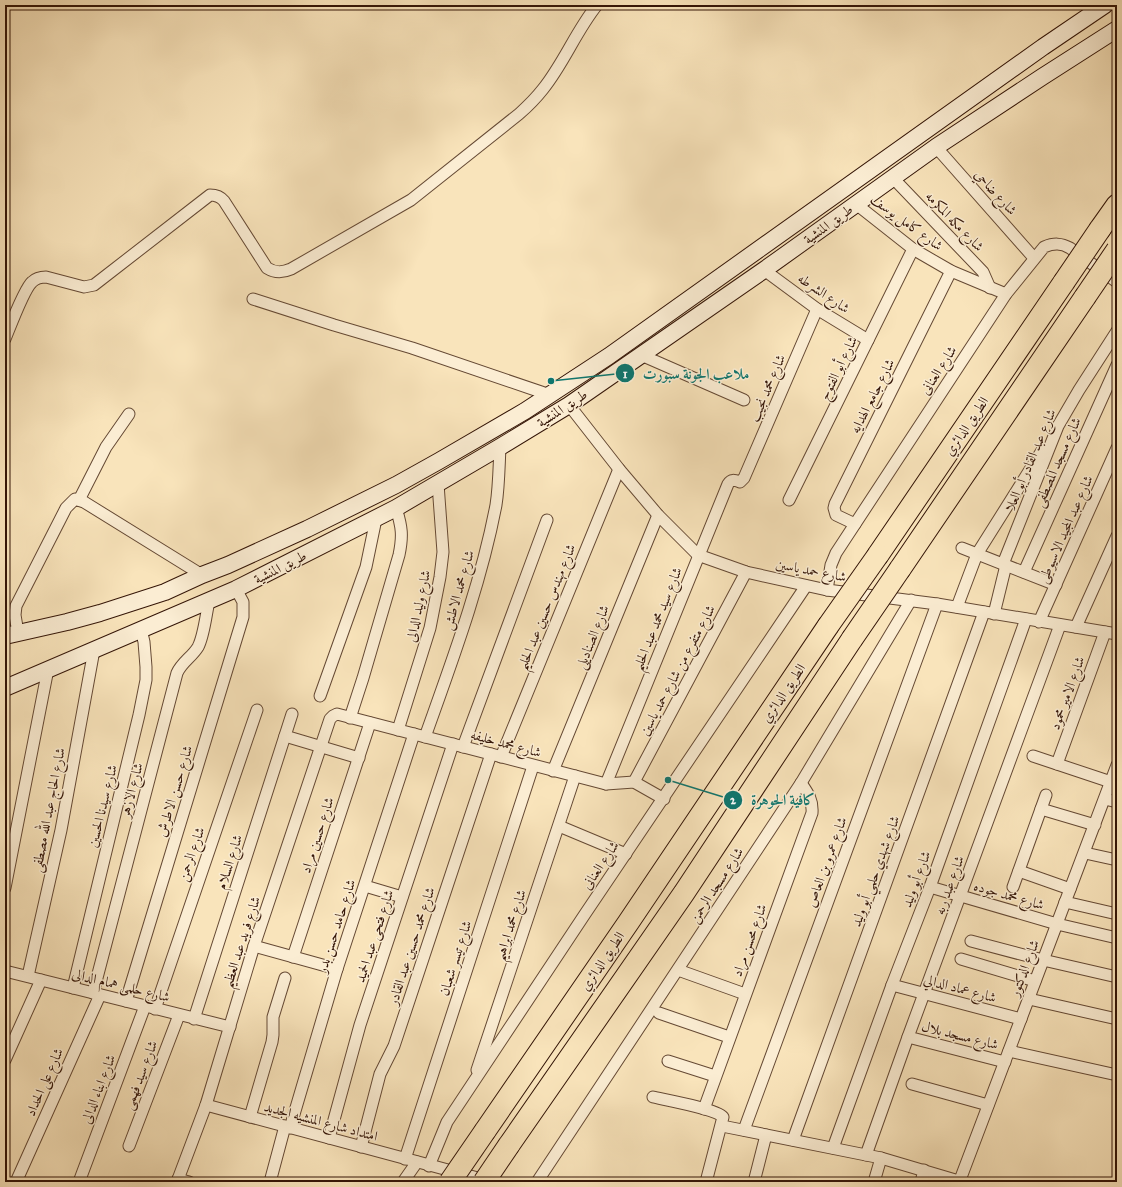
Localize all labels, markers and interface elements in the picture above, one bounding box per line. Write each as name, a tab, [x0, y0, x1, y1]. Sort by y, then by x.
street label: شارع ضاحي	[968, 166, 1021, 221]
street label: شارع مكه المكرمه	[920, 188, 987, 257]
street label: شارع كامل يوسف	[866, 191, 946, 257]
street label: طريق المنشية	[800, 201, 856, 248]
street label: شارع الشرطه	[793, 270, 853, 319]
street label: شارع أبو الفتوح	[814, 332, 865, 405]
street label: شارع العنانى	[916, 343, 963, 400]
street label: شارع محمد نجيب	[746, 352, 792, 426]
street label: شارع جامع الهدايه	[846, 356, 903, 439]
callout: ملاعب الجونة سبورت	[615, 360, 757, 387]
text: ملاعب الجونة سبورت	[643, 365, 750, 384]
text: 1	[623, 367, 628, 381]
street label: طريق المنشية	[534, 386, 591, 431]
street label: الطريق الدائري	[940, 393, 995, 461]
street label: شارع عبد القادر أبو العلا	[999, 405, 1063, 515]
street label: شارع مسجد المصطفى	[1030, 415, 1088, 511]
street label: شارع عبد المجيد الاسيوطى	[1034, 473, 1100, 587]
street label: شارع مهندس حسين عبد الحليم	[513, 542, 584, 675]
street label: طريق المنشية	[251, 547, 309, 588]
street label: شارع محمد الاطش	[439, 548, 481, 633]
street label: شارع حمد ياسين	[774, 555, 848, 589]
street label: شارع سيد محمد عبد الحليم	[629, 565, 691, 675]
street label: شارع وليد الدالى	[403, 568, 437, 644]
street label: شارع متفرع من شارع حمد ياسين	[636, 602, 722, 740]
street label: شارع الصناديلى	[572, 603, 616, 673]
street label: شارع الامير محمود	[1046, 654, 1091, 733]
street label: الطريق الدائري	[757, 660, 812, 728]
street label: شارع محمد خليفه	[468, 726, 543, 764]
street label: شارع حسن الاطرش	[153, 743, 199, 840]
street label: شارع الحاج عبد الله مصطفى	[25, 746, 73, 875]
street label: شارع الازهر	[115, 761, 150, 822]
street label: شارع سيدنا الحسين	[84, 763, 124, 850]
callout: كافية الحوهرة	[723, 787, 823, 814]
text: كافية الحوهرة	[751, 791, 815, 810]
text: 2	[730, 793, 737, 807]
street label: شارع حسين مراد	[297, 795, 341, 876]
street label: شارع شهدي حلمي أبو وليد	[846, 813, 907, 930]
street label: شارع عمرو بن العاص	[802, 815, 854, 911]
street label: شارع الرحمن	[174, 825, 212, 885]
street label: شارع السلام	[213, 832, 250, 893]
street label: شارع العنانى	[578, 838, 625, 894]
street label: شارع مسجد الرحمن	[686, 844, 750, 928]
street label: شارع أبو وليد	[896, 848, 937, 911]
street label: شارع عبد ربه	[931, 853, 971, 918]
street label: شارع حامد حسن بدر	[313, 877, 362, 978]
street label: شارع محمد جوده	[971, 877, 1046, 917]
street label: شارع محمد حسين عبد القادر	[384, 885, 442, 1010]
street label: شارع محمد ابراهيم	[491, 887, 535, 965]
street label: شارع فتحى عبد الحميد	[351, 888, 400, 986]
street label: شارع فريد عبد العظيم	[219, 894, 269, 992]
street label: شارع محسن مراد	[728, 901, 773, 980]
street label: شارع تيسر شعبان	[435, 918, 478, 999]
street label: الطريق الدائري	[576, 928, 631, 996]
street label: شارع الدكتور	[1005, 937, 1046, 1002]
street label: شارع حلمى همام الدالى	[69, 965, 172, 1010]
street label: شارع عماد الدالي	[921, 971, 998, 1009]
street label: شارع مسجد بلال	[919, 1018, 1000, 1056]
street label: شارع سيد فهمى	[120, 1038, 164, 1113]
street label: شارع على الحداد	[22, 1045, 70, 1120]
street label: شارع ابناء الدالى	[78, 1052, 122, 1127]
street label: امتداد شارع المنشيه الجديد	[261, 1098, 380, 1148]

